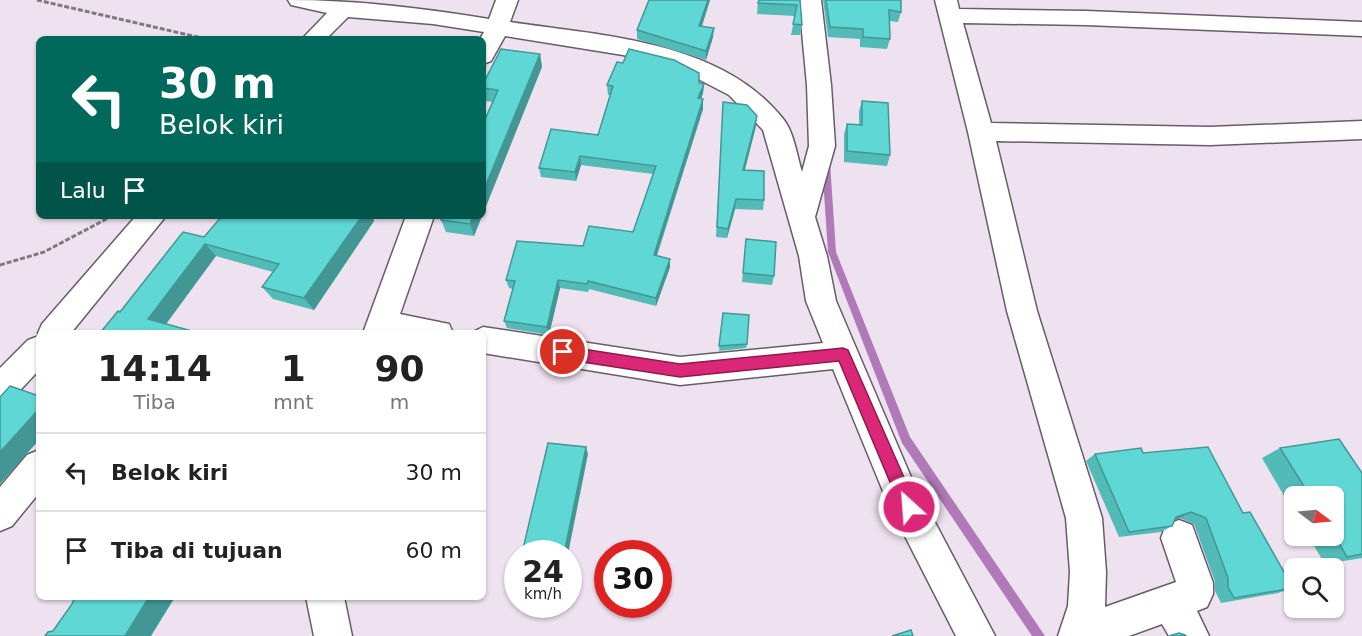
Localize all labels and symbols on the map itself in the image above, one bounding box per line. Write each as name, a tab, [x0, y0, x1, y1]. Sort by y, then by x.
pin	[537, 326, 588, 377]
position arrow	[877, 475, 941, 539]
north arrow	[1284, 486, 1344, 546]
speed limit sign: 30	[594, 540, 672, 618]

